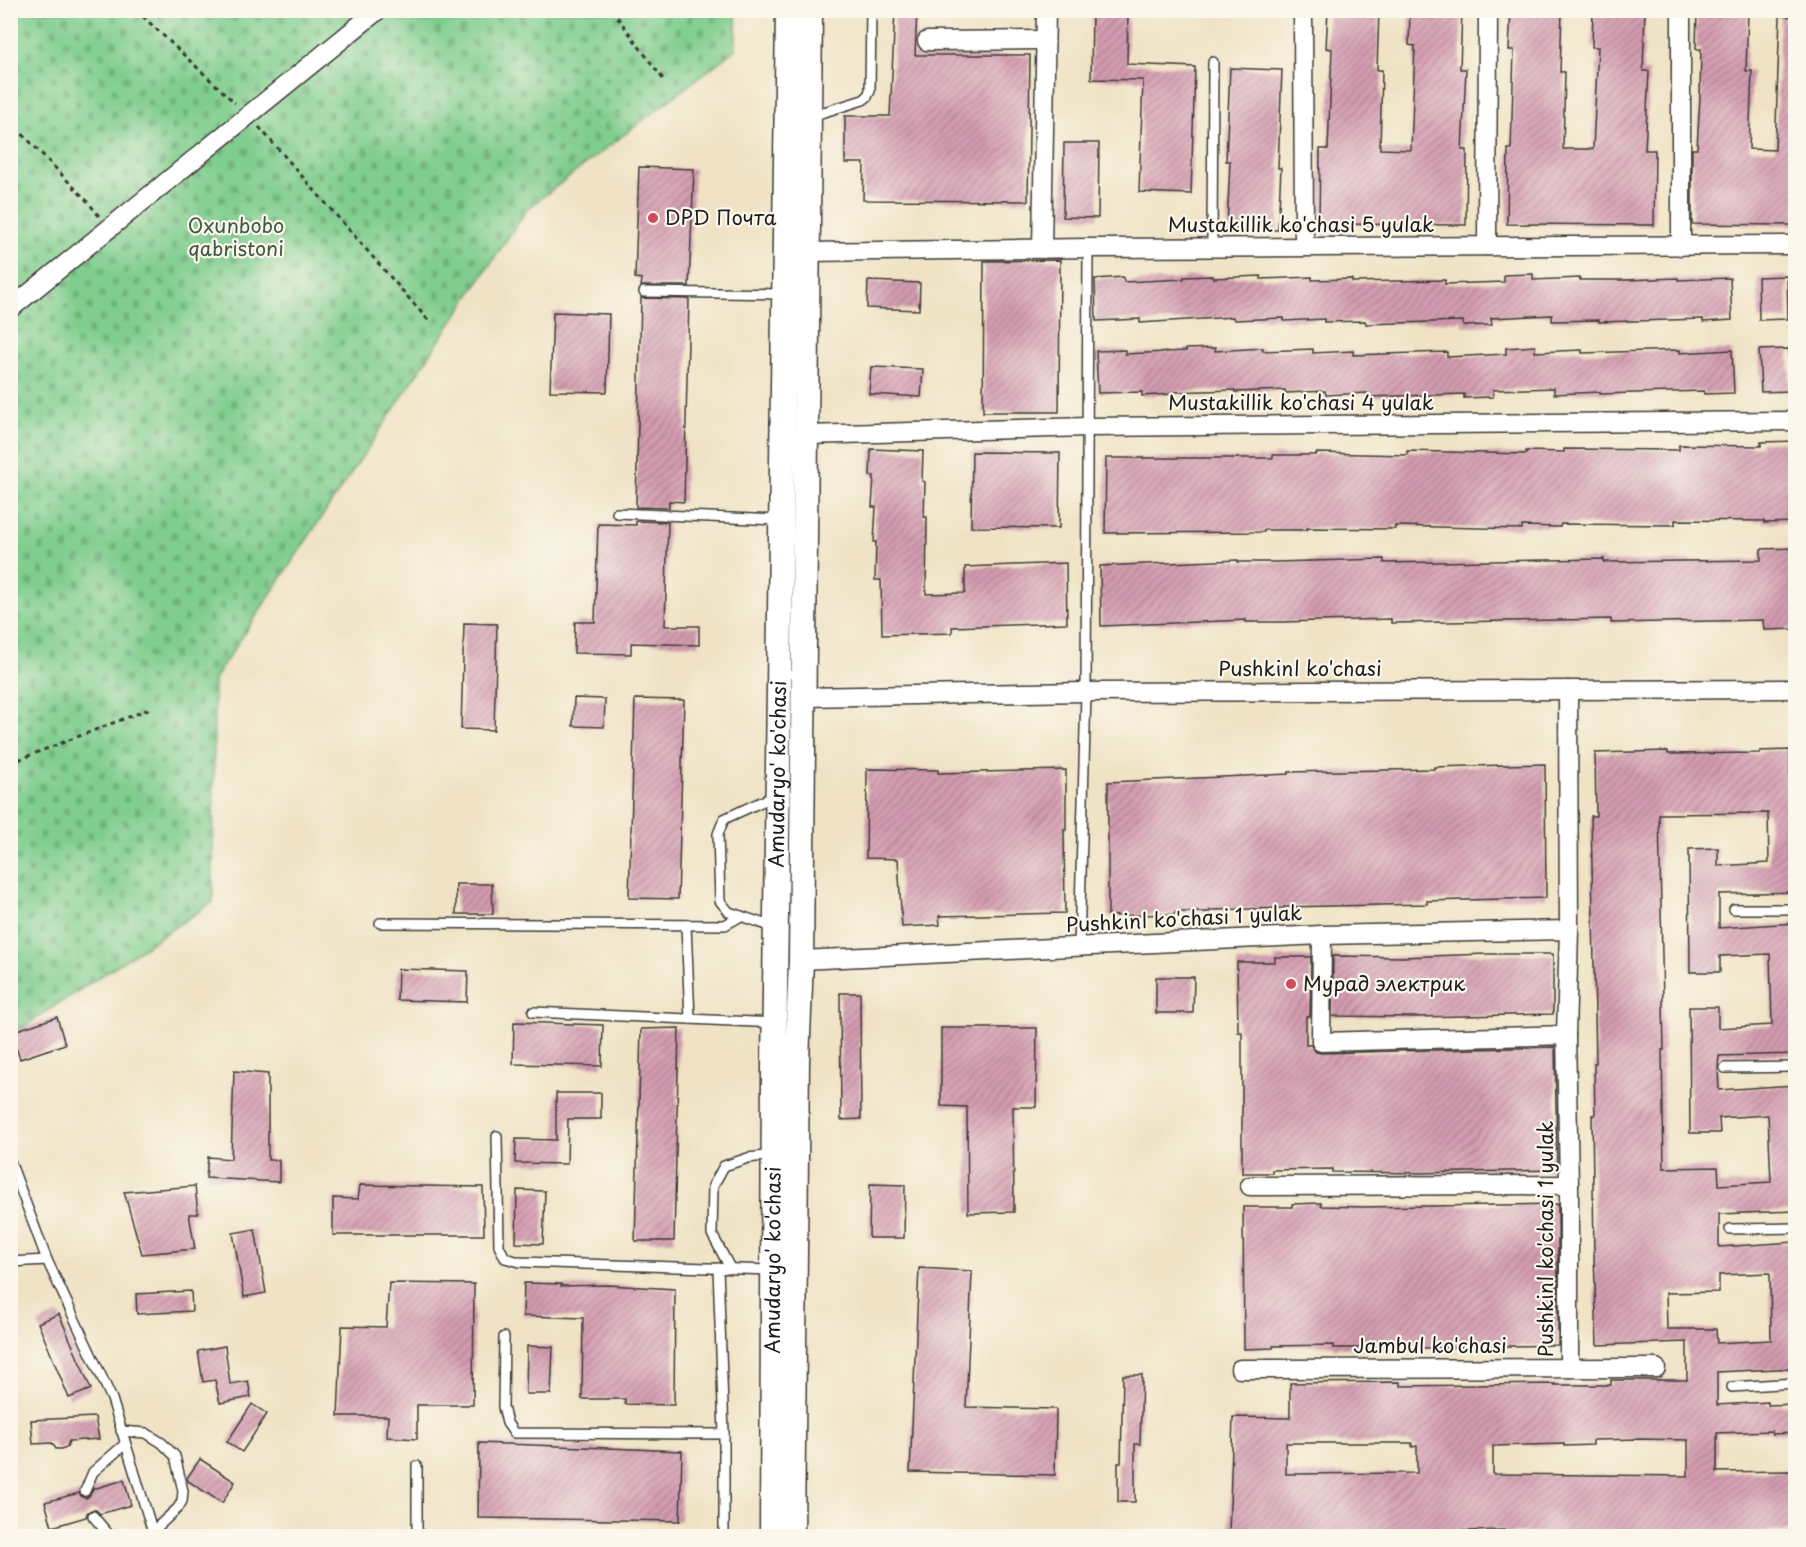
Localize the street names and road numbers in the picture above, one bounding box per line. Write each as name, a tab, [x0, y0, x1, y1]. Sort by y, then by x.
street label: Mustakillik ko'chasi 5 yulak	[1168, 209, 1434, 239]
street label: Mustakillik ko'chasi 4 yulak	[1168, 387, 1434, 417]
street label: Pushkinl ko'chasi	[1218, 653, 1382, 683]
street label: Amudaryo' ko'chasi	[761, 680, 793, 868]
street label: Pushkinl ko'chasi 1 yulak	[1065, 897, 1303, 939]
street label: Pushkinl ko'chasi 1 yulak	[1530, 1121, 1560, 1357]
street label: Amudaryo' ko'chasi	[757, 1166, 788, 1354]
street label: Jambul ko'chasi	[1353, 1330, 1507, 1360]

